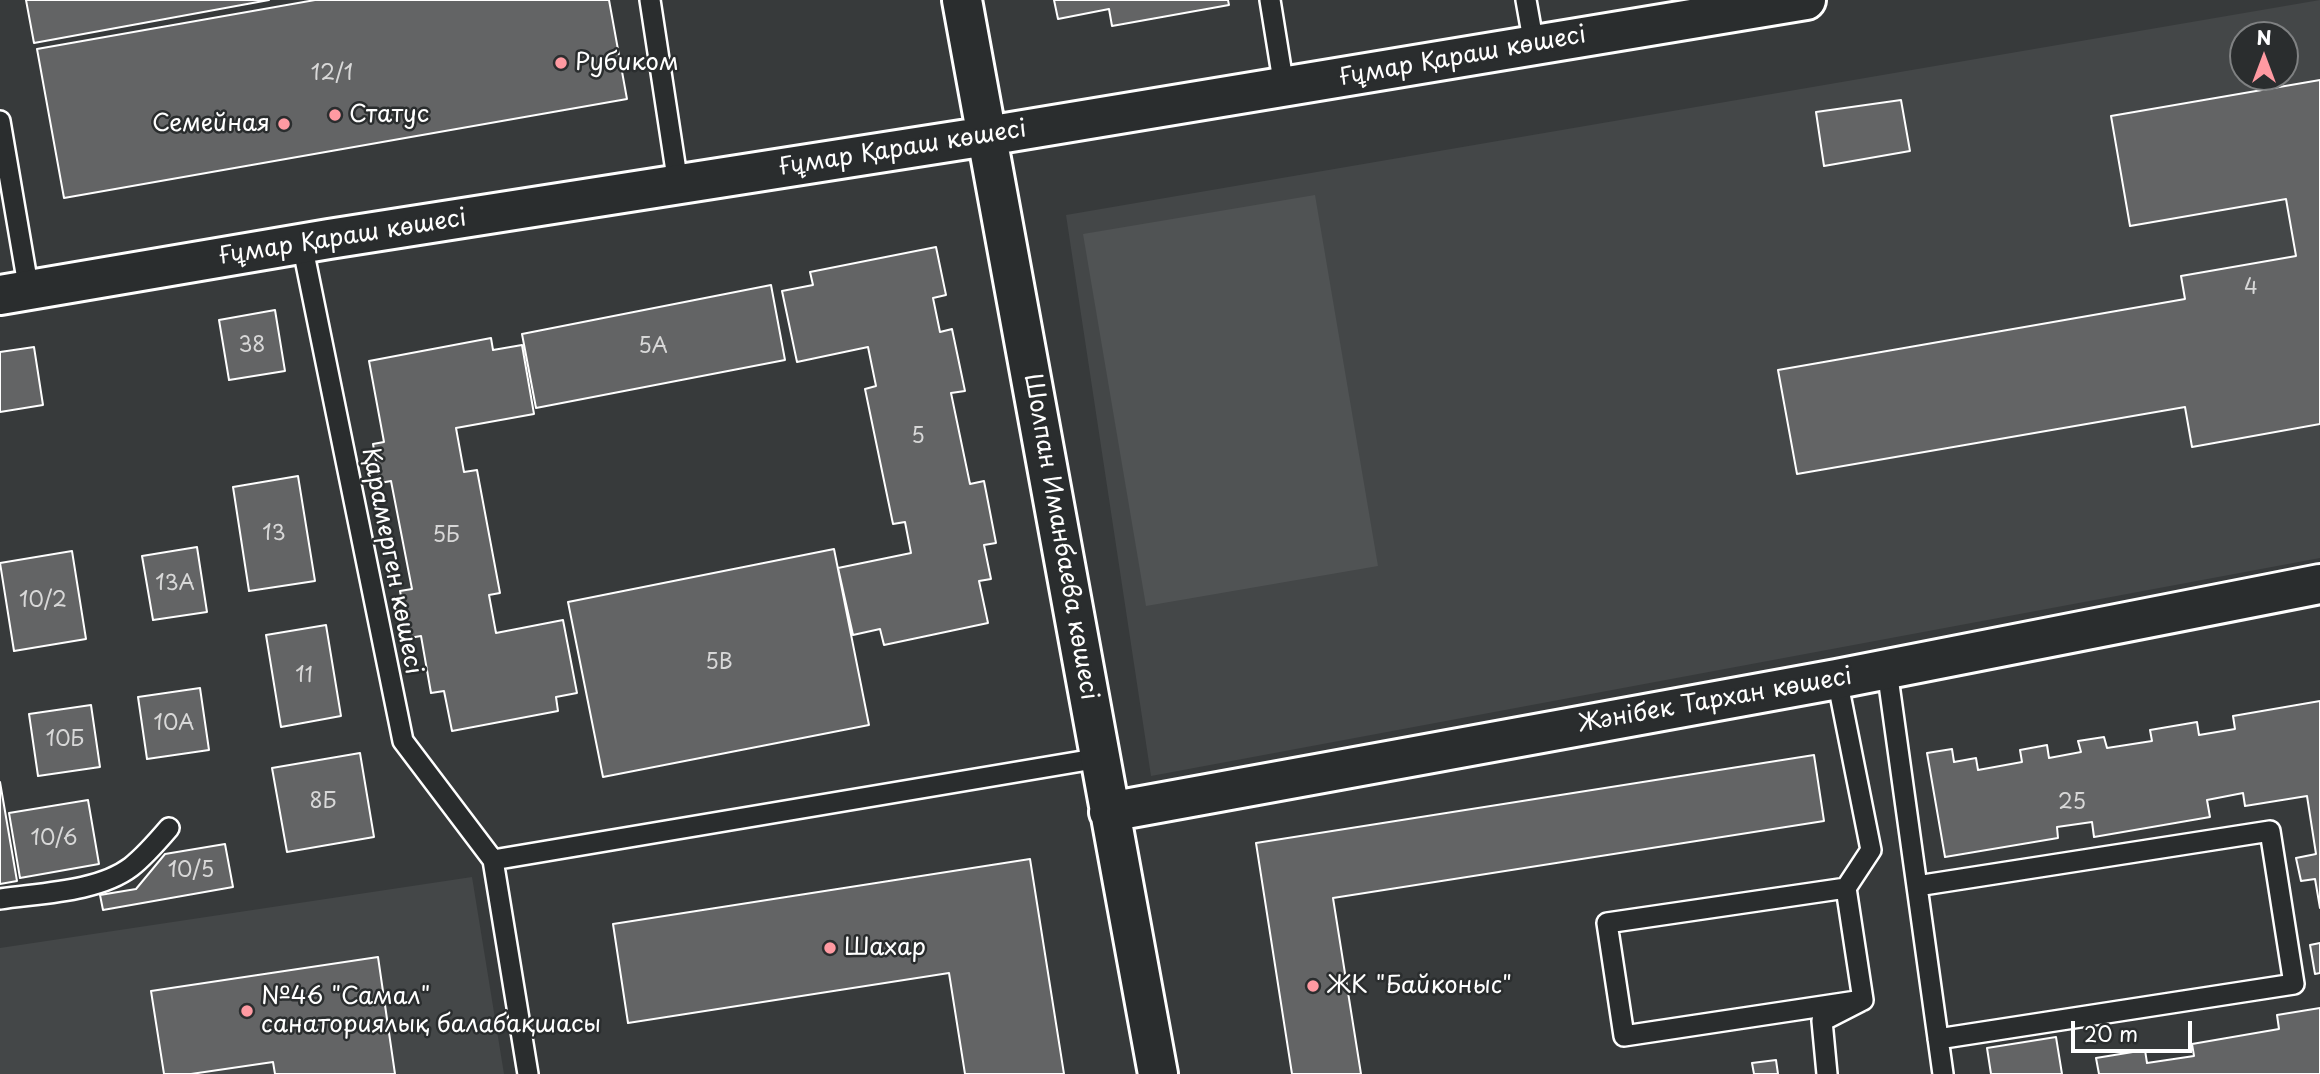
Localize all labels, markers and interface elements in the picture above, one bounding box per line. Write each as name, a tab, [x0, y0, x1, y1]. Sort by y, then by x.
street label: Ғұмар Қараш көшесі	[1338, 21, 1588, 93]
north arrow	[2229, 21, 2299, 91]
text: N	[2256, 23, 2272, 51]
place label: Рубиком	[575, 49, 679, 77]
marker: Рубиком	[553, 55, 569, 71]
house number: 12/1	[311, 61, 353, 87]
place label: Статус	[349, 101, 429, 129]
marker: Статус	[327, 107, 343, 123]
place label: Семейная	[152, 110, 270, 138]
street label: Ғұмар Қараш көшесі	[778, 115, 1028, 183]
marker: Семейная	[276, 116, 292, 132]
street label: Ғұмар Қараш көшесі	[218, 204, 468, 272]
house number: 4	[2244, 275, 2258, 301]
house number: 38	[239, 333, 265, 359]
house number: 5А	[638, 334, 668, 360]
street label: Шолпан Иманбаева көшесі	[1017, 372, 1103, 702]
house number: 5	[911, 424, 925, 450]
street label: Қарамерген көшесі	[355, 445, 427, 677]
house number: 13	[262, 521, 286, 547]
house number: 5Б	[432, 523, 460, 549]
house number: 13А	[155, 571, 195, 597]
house number: 10/2	[19, 588, 67, 614]
house number: 5В	[705, 650, 733, 676]
house number: 11	[295, 663, 313, 689]
street label: Жәнібек Тархан көшесі	[1575, 663, 1855, 739]
house number: 10А	[154, 711, 194, 737]
house number: 10Б	[46, 727, 84, 753]
house number: 8Б	[310, 789, 336, 815]
house number: 25	[2058, 790, 2086, 816]
house number: 10/6	[31, 826, 77, 852]
house number: 10/5	[168, 858, 214, 884]
place label: Шахар	[844, 934, 926, 962]
marker: Шахар	[822, 940, 838, 956]
place label: ЖК "Байконыс"	[1327, 972, 1512, 1000]
marker: ЖК "Байконыс"	[1305, 978, 1321, 994]
place label: №46 "Самал" санаториялық балабақшасы	[261, 983, 601, 1039]
marker: №46 "Самал" санаториялық балабақшасы	[239, 1003, 255, 1019]
scale bar	[2075, 1007, 2196, 1052]
text: 20 m	[2084, 1017, 2138, 1049]

